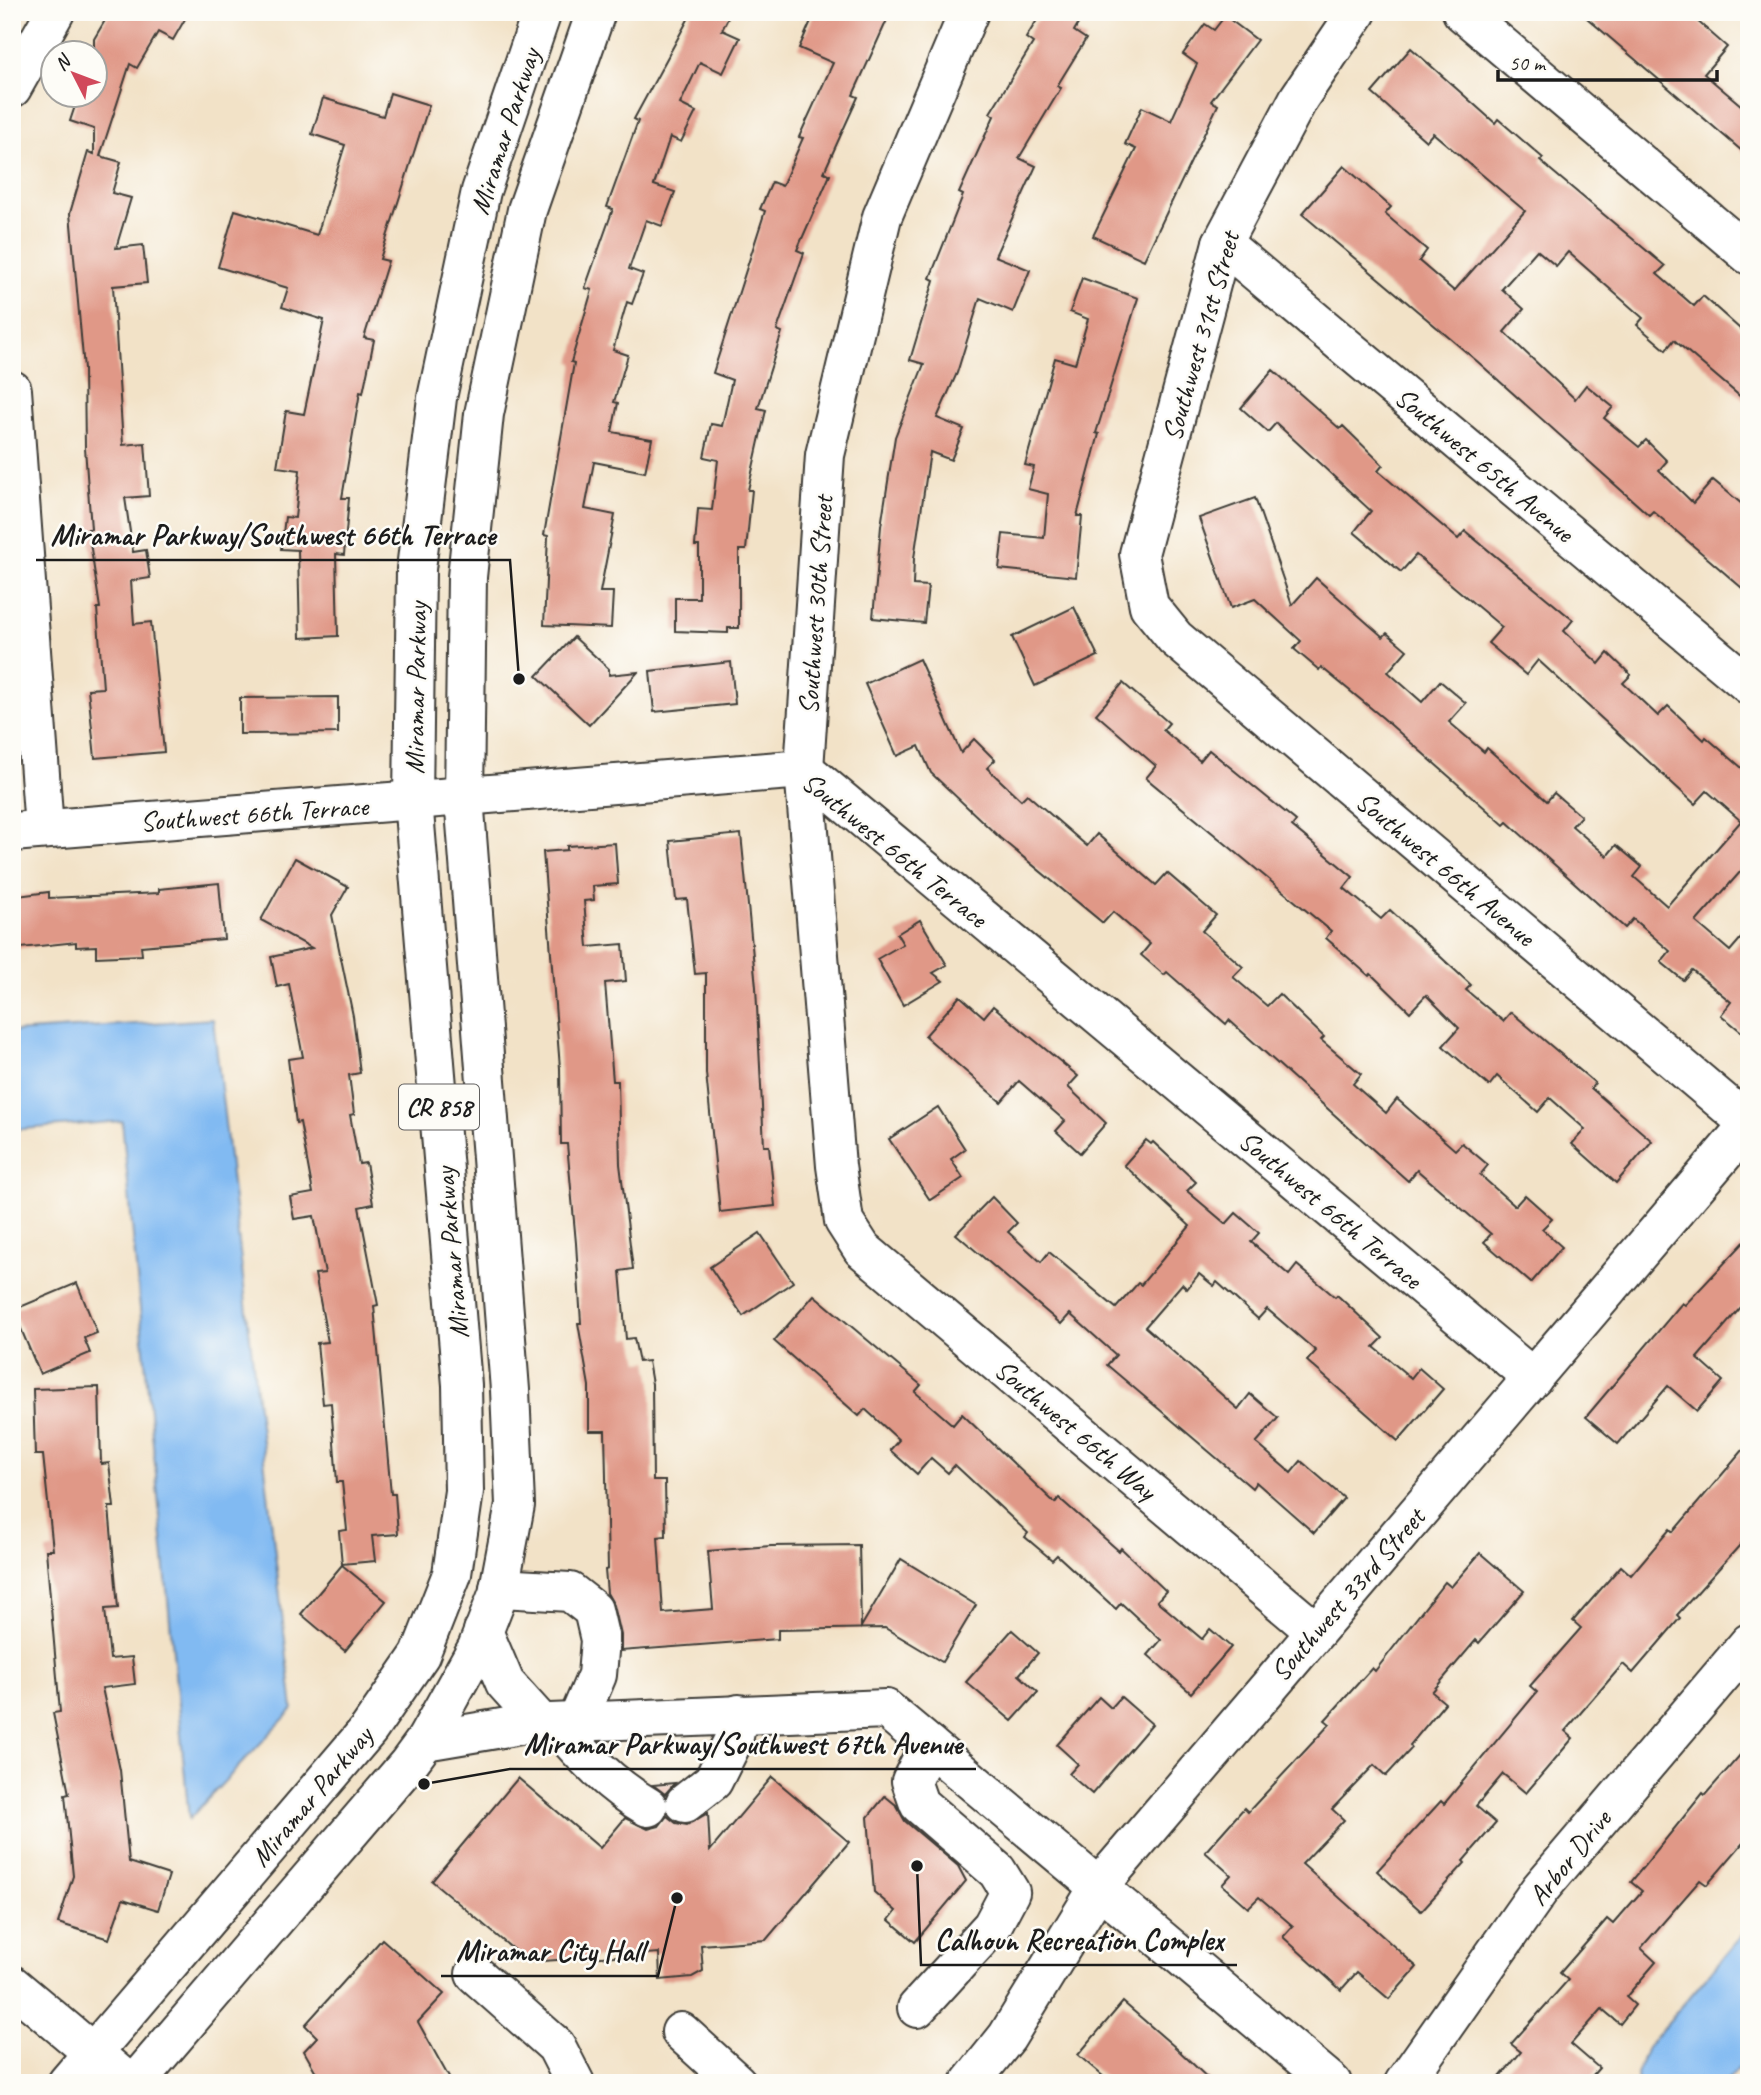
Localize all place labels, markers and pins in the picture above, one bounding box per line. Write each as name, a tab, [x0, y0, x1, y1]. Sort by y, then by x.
callout: Miramar Parkway/Southwest 66th Terrace	[36, 509, 510, 560]
callout: Miramar Parkway/Southwest 67th Avenue	[510, 1718, 976, 1769]
callout: Calhoun Recreation Complex	[921, 1914, 1237, 1965]
callout: Miramar City Hall	[441, 1925, 658, 1976]

